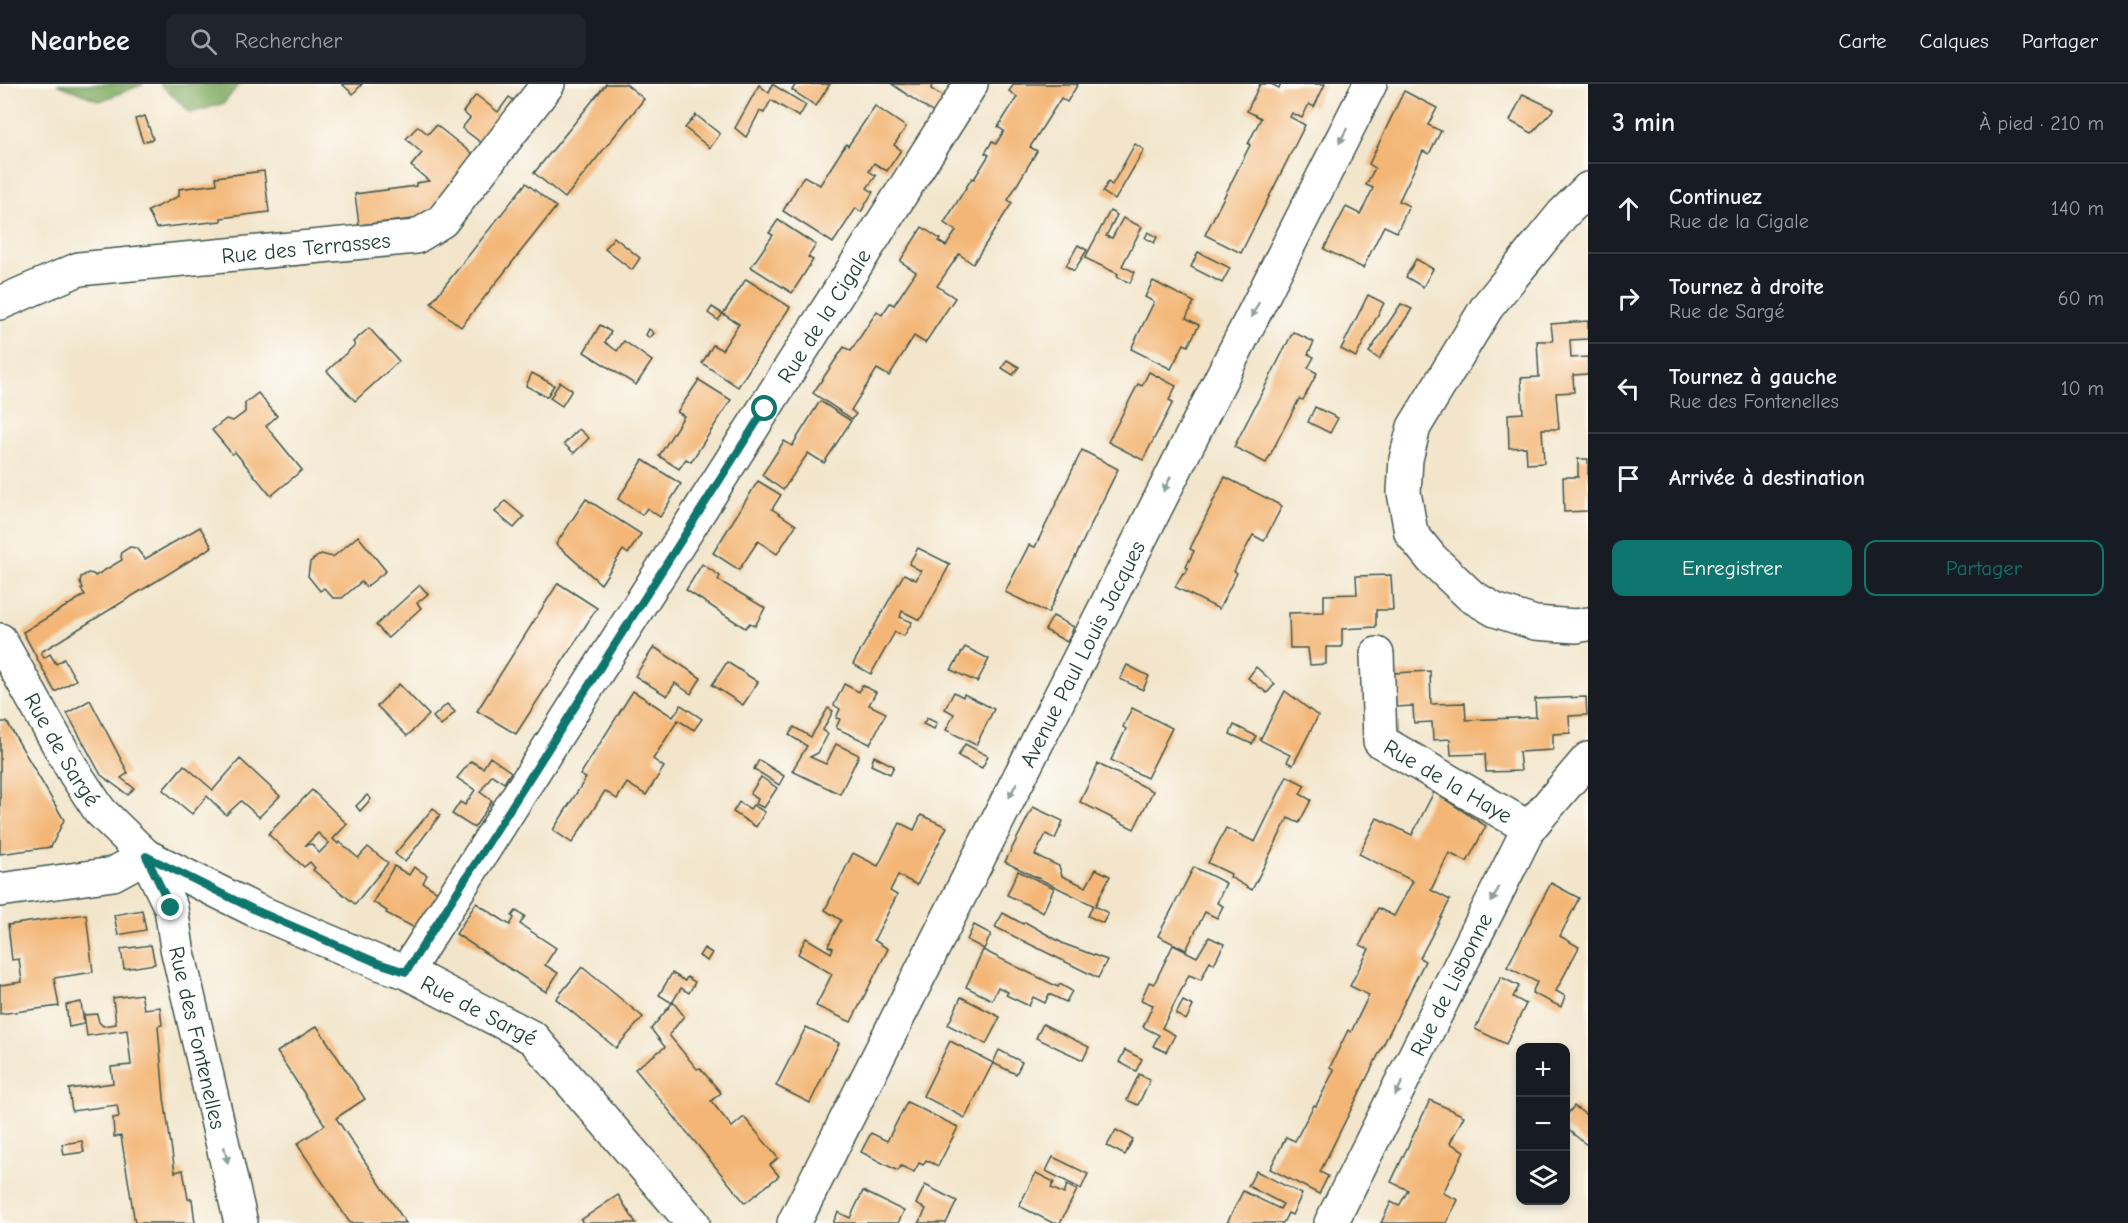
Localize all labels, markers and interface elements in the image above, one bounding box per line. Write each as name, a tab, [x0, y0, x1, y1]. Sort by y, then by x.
search box	[166, 14, 586, 68]
text: Nearbee	[30, 25, 130, 57]
icon: search	[187, 25, 220, 58]
text: Rechercher	[235, 28, 342, 54]
text: Carte	[1839, 29, 1887, 53]
text: Calques	[1920, 29, 1989, 53]
text: Partager	[2022, 29, 2098, 53]
text: 3 min	[1612, 108, 1675, 138]
text: À pied · 210 m	[1979, 112, 2104, 135]
one-way arrow	[1338, 128, 1348, 145]
text: Continuez	[1669, 184, 1762, 210]
icon: ahead	[1612, 192, 1645, 225]
text: 140 m	[2051, 197, 2104, 220]
text: Rue de la Cigale	[1669, 210, 1809, 233]
street label: Rue des Terrasses	[220, 227, 392, 269]
street label: Rue de la Cigale	[772, 244, 877, 388]
text: Tournez à droite	[1669, 274, 1824, 300]
icon: right	[1612, 282, 1645, 315]
text: 60 m	[2058, 287, 2104, 310]
text: Rue de Sargé	[1669, 300, 1784, 323]
one-way arrow	[1250, 302, 1260, 319]
text: Tournez à gauche	[1669, 364, 1837, 390]
icon: left	[1612, 372, 1645, 405]
text: 10 m	[2061, 377, 2104, 400]
text: Rue des Fontenelles	[1669, 390, 1839, 413]
route start	[751, 395, 777, 421]
icon: arrive	[1612, 462, 1645, 495]
text: Arrivée à destination	[1669, 465, 1865, 491]
one-way arrow	[1162, 476, 1172, 493]
street label: Avenue Paul Louis Jacques	[1015, 536, 1151, 772]
button: Enregistrer	[1612, 540, 1852, 596]
button: Partager	[1864, 540, 2104, 596]
street label: Rue de Sargé	[18, 689, 105, 812]
street label: Rue de la Haye	[1379, 734, 1516, 829]
one-way arrow	[1008, 781, 1018, 798]
one-way arrow	[1491, 887, 1500, 904]
route end	[157, 894, 183, 920]
street label: Rue de Lisbonne	[1405, 909, 1498, 1061]
street label: Rue des Fontenelles	[163, 944, 231, 1132]
street label: Rue de Sargé	[416, 970, 541, 1052]
map controls	[1516, 1043, 1570, 1205]
button: +	[1516, 1043, 1570, 1097]
one-way arrow	[1394, 1080, 1403, 1097]
button: −	[1516, 1097, 1570, 1151]
one-way arrow	[221, 1146, 231, 1165]
button: layers	[1516, 1151, 1570, 1205]

